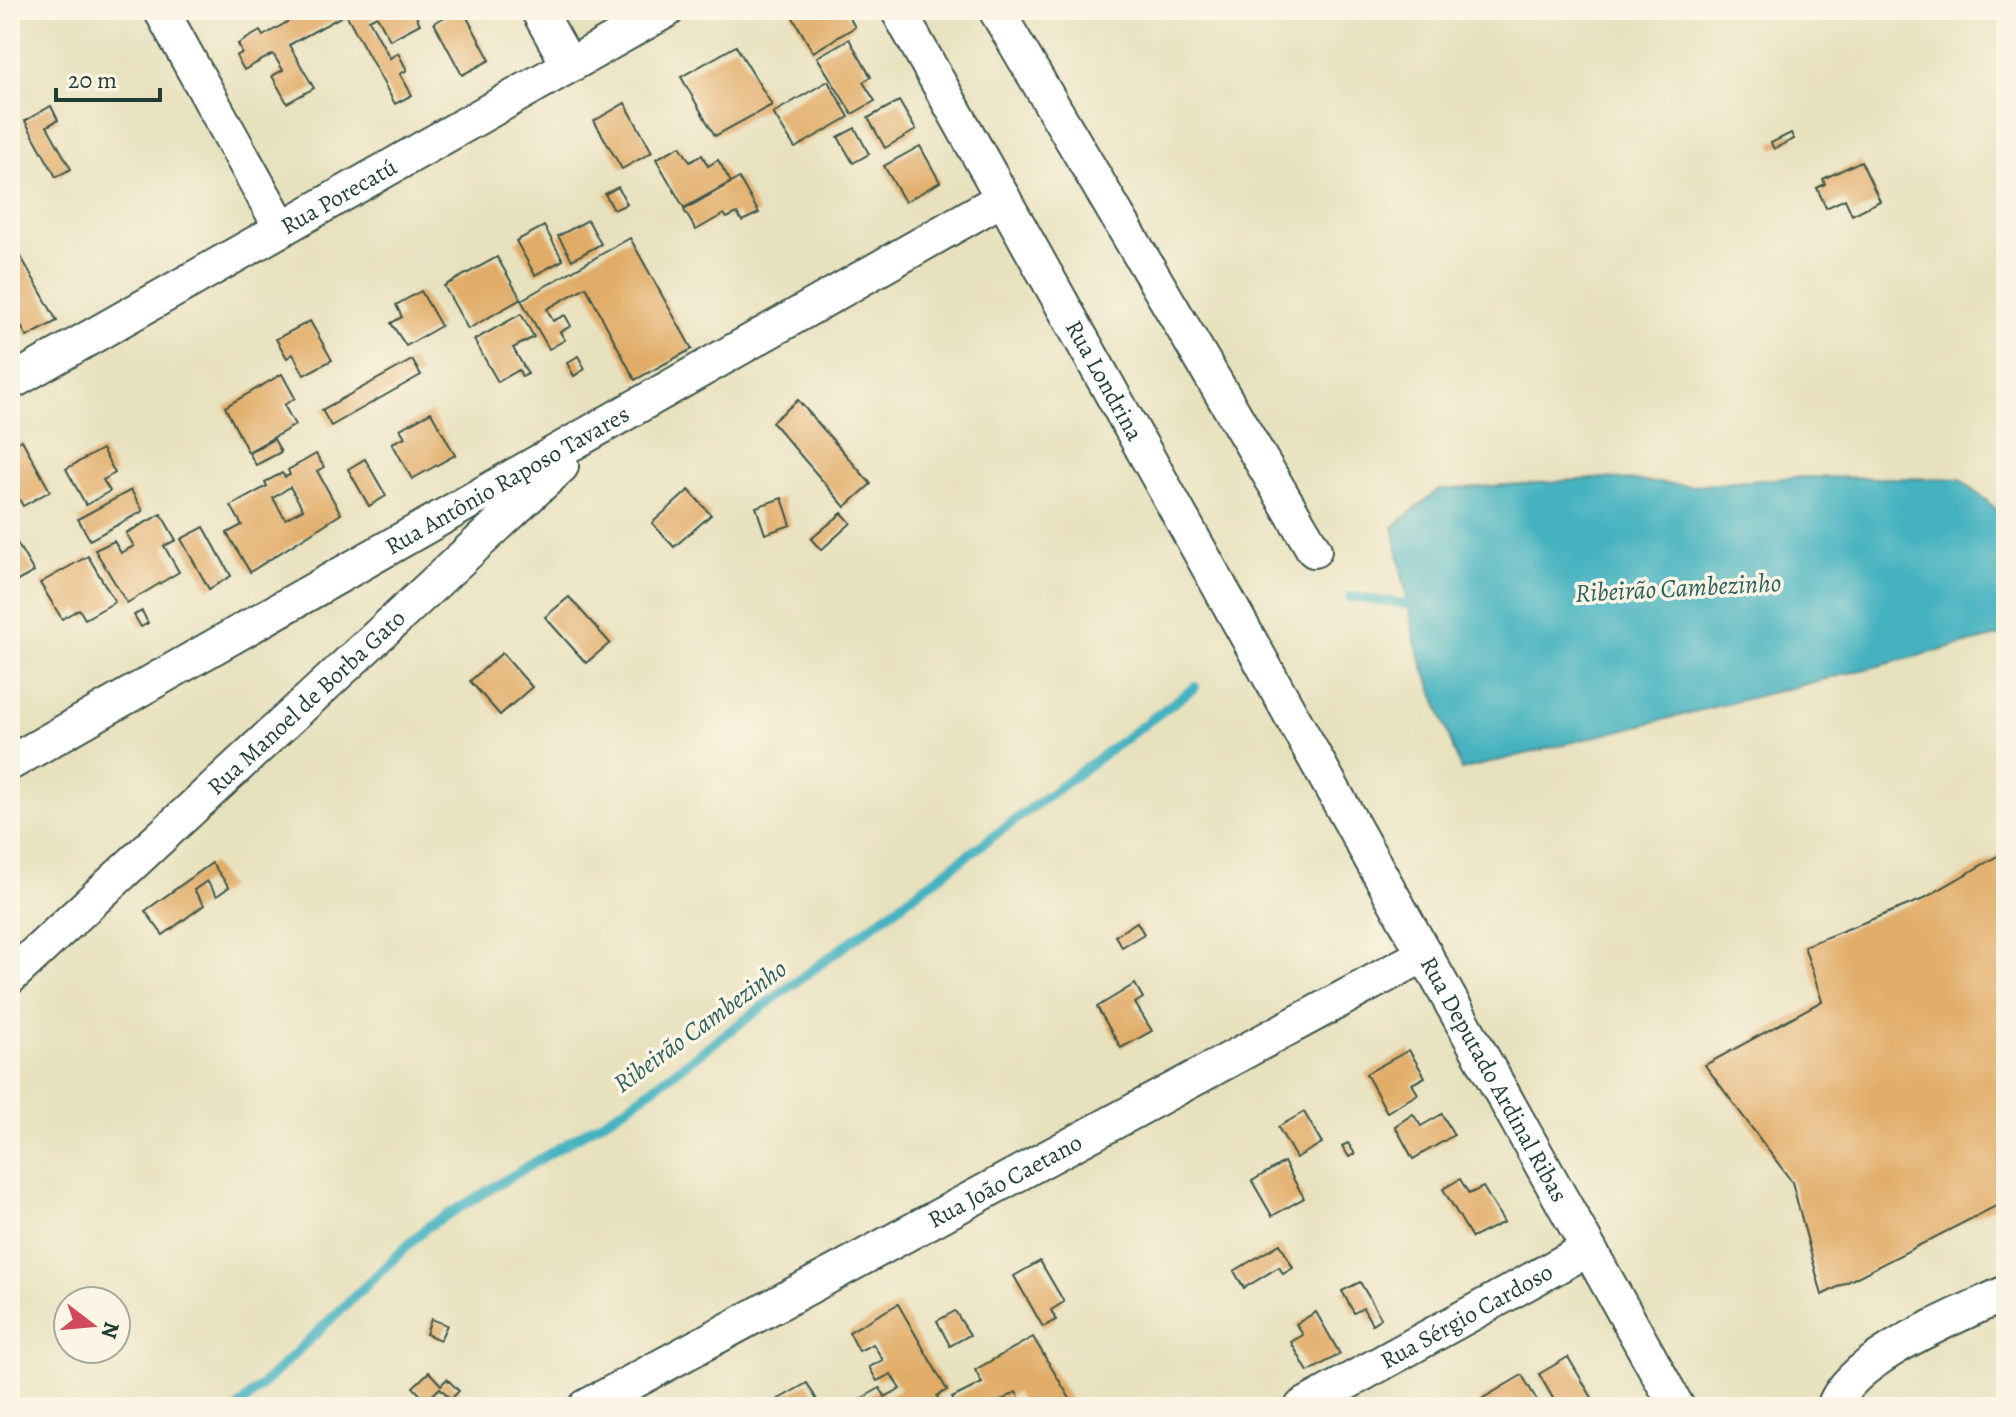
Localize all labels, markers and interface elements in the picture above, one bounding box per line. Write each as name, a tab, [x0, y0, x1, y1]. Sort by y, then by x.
scale bar	[56, 52, 160, 102]
text: 20 m	[68, 64, 117, 96]
street label: Rua Porecatú	[275, 151, 403, 242]
street label: Rua Londrina	[1058, 314, 1151, 447]
street label: Rua Antônio Raposo Tavares	[379, 398, 635, 562]
water label: Ribeirão Cambezinho	[1574, 565, 1782, 611]
street label: Rua Manoel de Borba Gato	[200, 602, 412, 802]
water label: Ribeirão Cambezinho	[606, 951, 794, 1101]
street label: Rua Deputado Ardinal Ribas	[1413, 951, 1575, 1207]
street label: Rua João Caetano	[922, 1126, 1088, 1236]
street label: Rua Sérgio Cardoso	[1375, 1256, 1558, 1377]
north arrow	[52, 1285, 132, 1365]
text: N	[94, 1318, 127, 1342]

